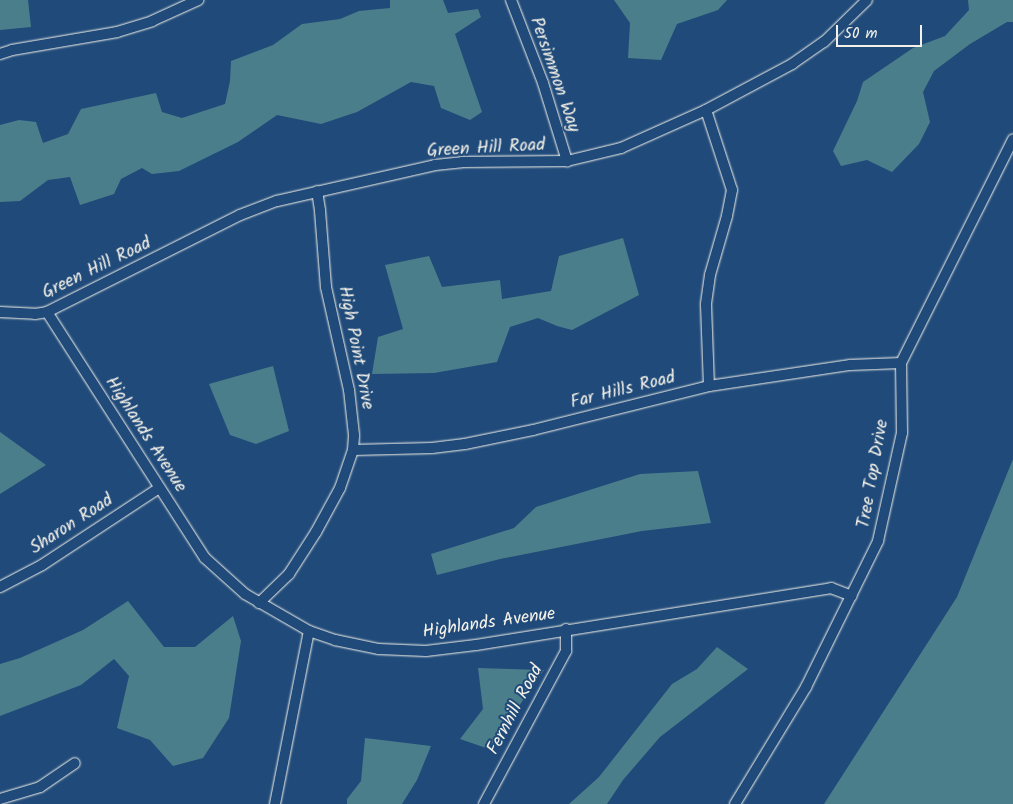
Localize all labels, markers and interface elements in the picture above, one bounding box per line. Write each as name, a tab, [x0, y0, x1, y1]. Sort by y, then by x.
street label: Persimmon Way	[524, 15, 584, 135]
scale bar	[838, 15, 924, 47]
text: 50 m	[844, 22, 878, 46]
street label: Green Hill Road	[426, 135, 546, 163]
street label: Green Hill Road	[39, 233, 155, 305]
street label: High Point Drive	[332, 284, 378, 412]
street label: Far Hills Road	[568, 368, 678, 414]
street label: Highlands Avenue	[99, 373, 191, 497]
street label: Tree Top Drive	[854, 418, 894, 530]
street label: Sharon Road	[26, 490, 118, 560]
street label: Highlands Avenue	[421, 604, 557, 644]
street label: Fernhill Road	[483, 661, 549, 759]

